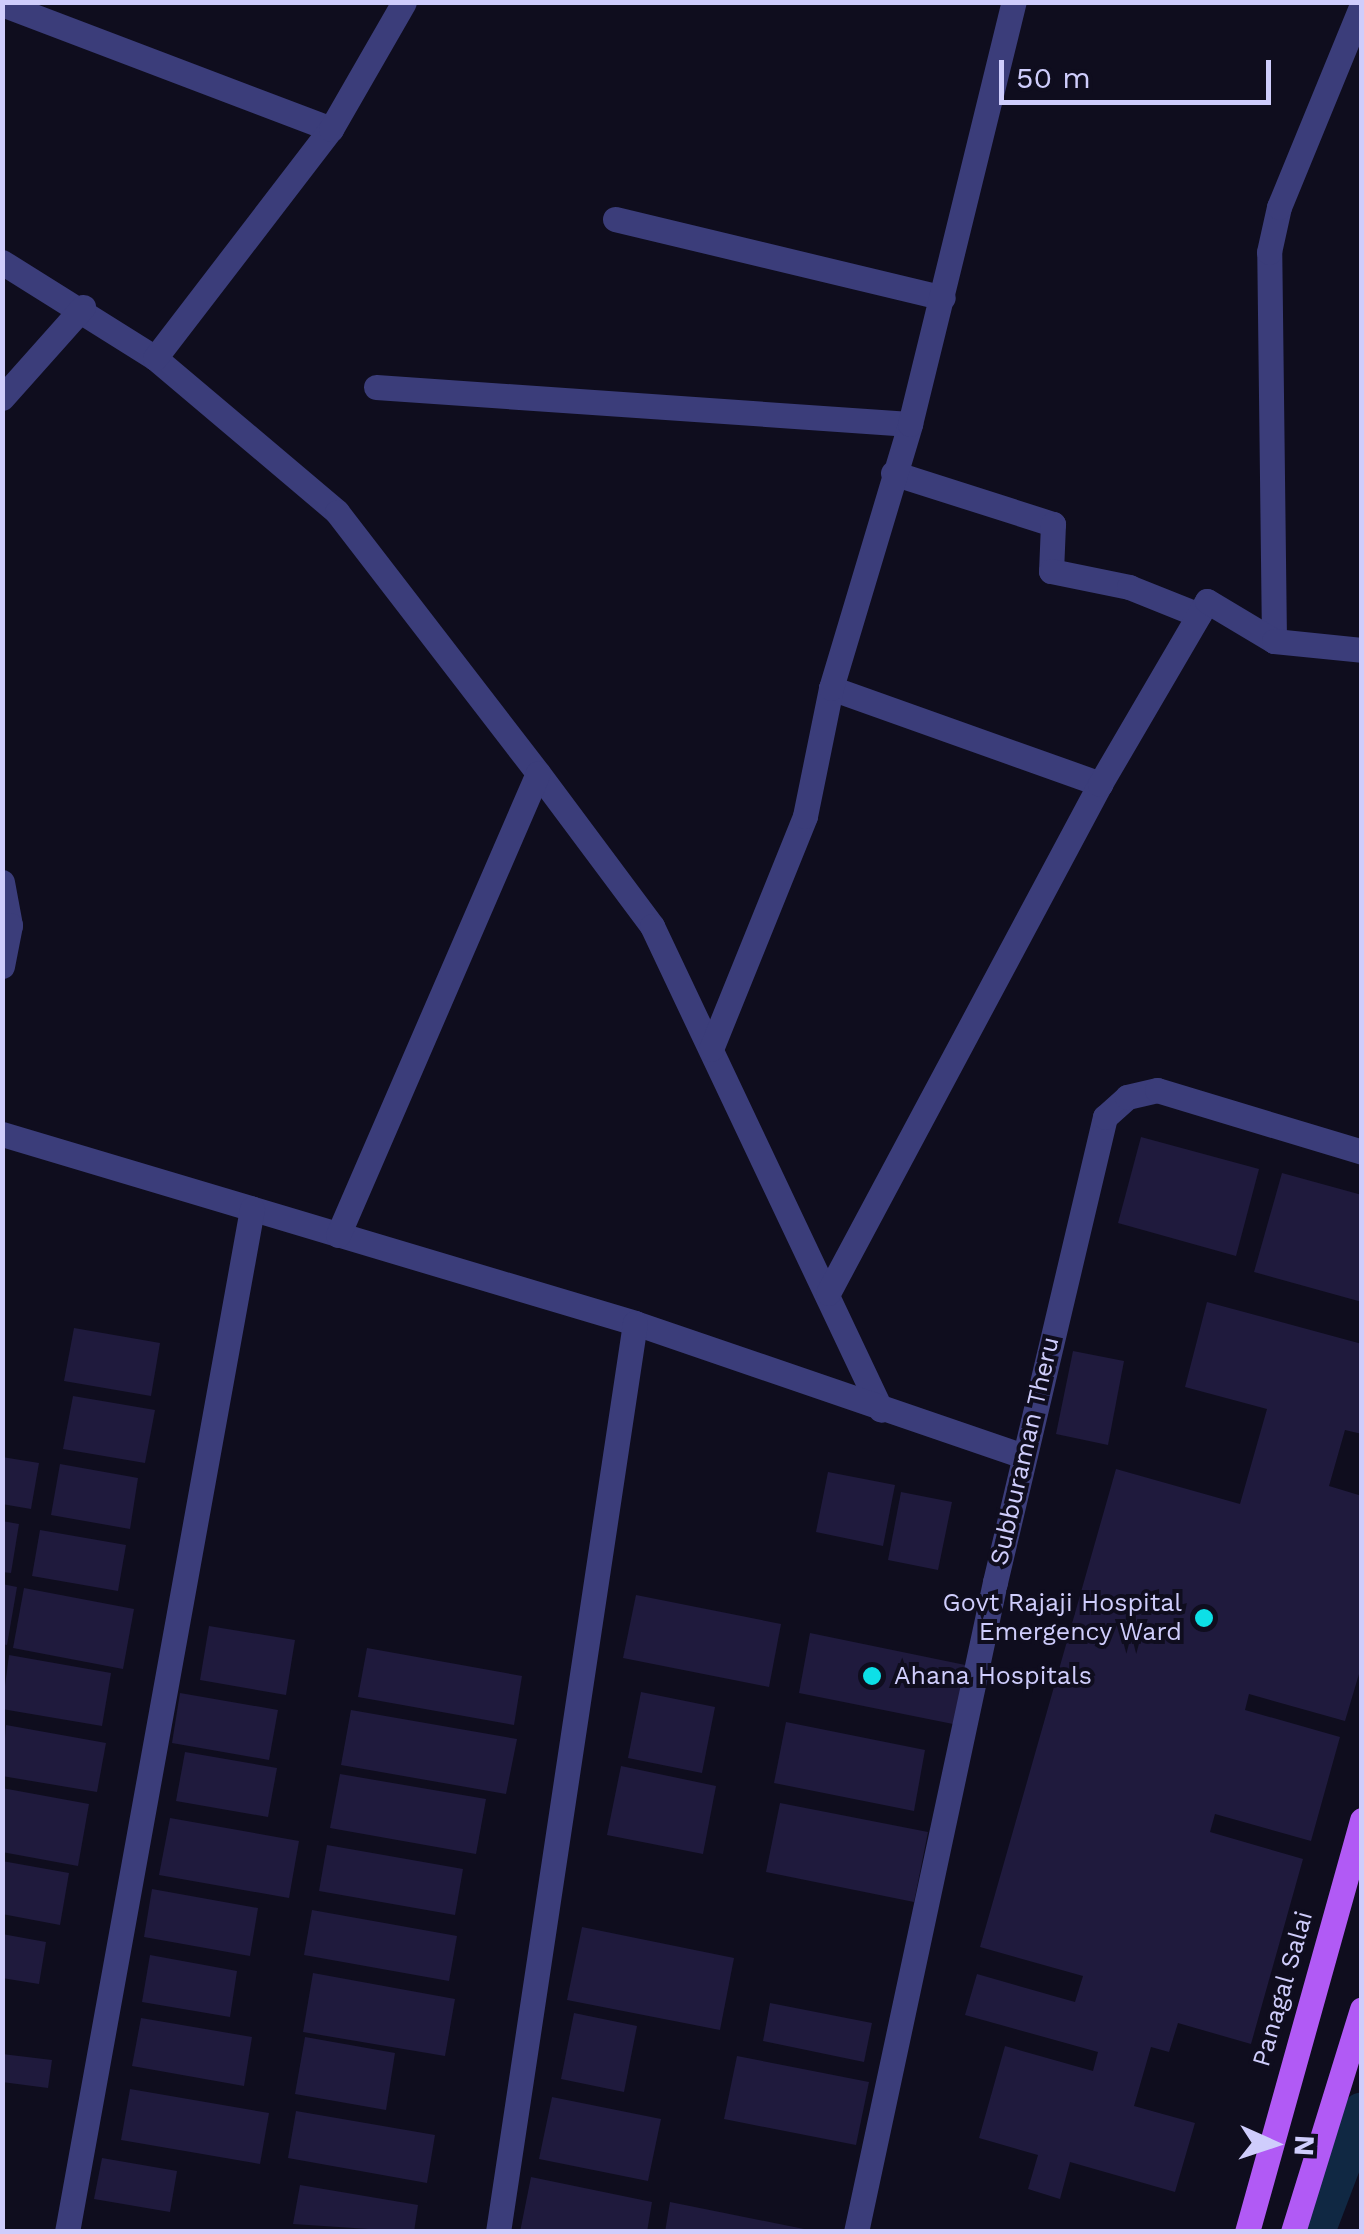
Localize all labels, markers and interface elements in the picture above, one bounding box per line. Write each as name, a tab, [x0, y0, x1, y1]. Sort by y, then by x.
scale bar	[1004, 40, 1276, 102]
text: 50 m	[1016, 60, 1091, 95]
street label: Subburaman Theru	[984, 1334, 1066, 1568]
place label: Govt Rajaji Hospital Emergency Ward	[943, 1589, 1182, 1648]
marker: Govt Rajaji Hospital Emergency Ward	[1191, 1605, 1217, 1631]
place label: Ahana Hospitals	[894, 1661, 1092, 1691]
marker: Ahana Hospitals	[859, 1663, 885, 1689]
street label: Panagal Salai	[1246, 1907, 1320, 2071]
north arrow	[1224, 2094, 1324, 2194]
text: N	[1287, 2134, 1321, 2157]

